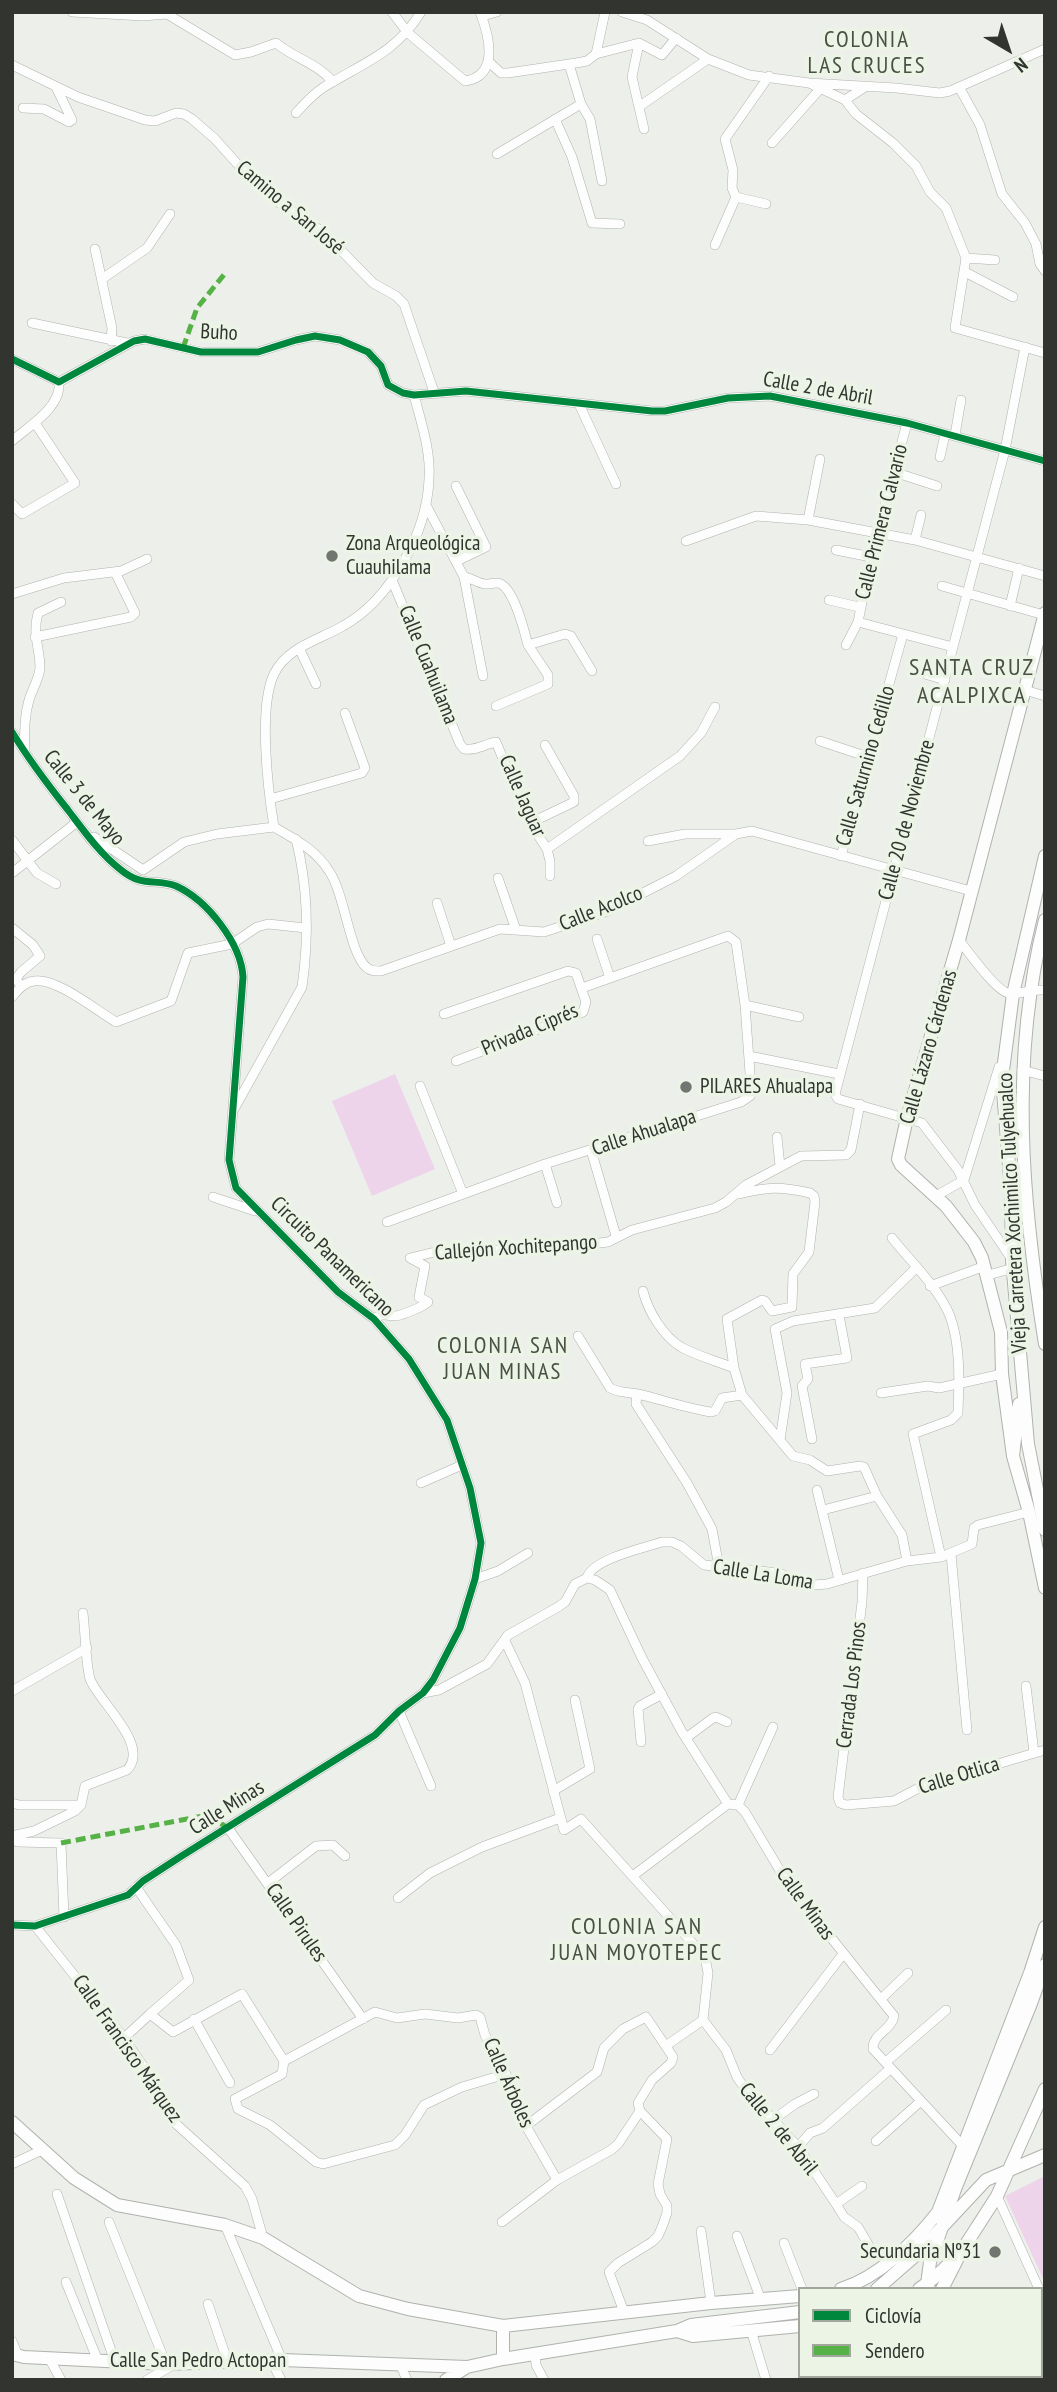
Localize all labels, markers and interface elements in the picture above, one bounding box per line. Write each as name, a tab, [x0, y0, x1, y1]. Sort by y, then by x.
north arrow	[973, 14, 1043, 84]
district label: COLONIA LAS CRUCES	[809, 26, 925, 80]
text: N	[1010, 53, 1033, 78]
street label: Camino a San José	[231, 156, 349, 260]
street label: Buho	[200, 319, 238, 347]
street label: Calle 2 de Abril	[761, 367, 875, 411]
street label: Calle Primera Calvario	[850, 442, 914, 602]
place label: Zona Arqueológica Cuauhilama	[346, 531, 480, 581]
marker: Zona Arqueológica Cuauhilama	[324, 548, 340, 564]
street label: Calle Cuahuilama	[393, 602, 463, 728]
district label: SANTA CRUZ ACALPIXCA	[910, 654, 1034, 710]
street label: Calle Saturnino Cedillo	[831, 683, 901, 849]
street label: Calle 20 de Noviembre	[873, 737, 941, 903]
street label: Calle 3 de Mayo	[38, 745, 130, 851]
street label: Calle Jaguar	[493, 751, 551, 841]
street label: Calle Acolco	[556, 881, 646, 937]
street label: Calle Lázaro Cárdenas	[895, 967, 963, 1127]
street label: Privada Ciprés	[478, 998, 582, 1062]
street label: Vieja Carretera Xochimilco Tulyehualco	[993, 1072, 1033, 1354]
place label: PILARES Ahualapa	[700, 1074, 833, 1100]
marker: PILARES Ahualapa	[678, 1079, 694, 1095]
street label: Calle Ahualapa	[589, 1104, 699, 1162]
street label: Circuito Panamericano	[265, 1192, 399, 1322]
street label: Callejón Xochitepango	[434, 1230, 598, 1266]
district label: COLONIA SAN JUAN MINAS	[438, 1332, 568, 1386]
street label: Calle La Loma	[711, 1555, 815, 1595]
street label: Cerrada Los Pinos	[832, 1620, 872, 1750]
street label: Calle Otlica	[915, 1752, 1003, 1800]
street label: Calle Minas	[185, 1775, 269, 1841]
street label: Calle Minas	[770, 1863, 840, 1945]
street label: Calle Pirules	[260, 1879, 332, 1967]
district label: COLONIA SAN JUAN MOYOTEPEC	[552, 1913, 722, 1967]
street label: Calle Francisco Márquez	[67, 1970, 187, 2128]
street label: Calle Árboles	[477, 2034, 539, 2132]
street label: Calle 2 de Abril	[733, 2078, 823, 2180]
place label: Secundaria Nº31	[860, 2239, 981, 2265]
marker: Secundaria Nº31	[987, 2244, 1003, 2260]
legend	[798, 2287, 1043, 2378]
text: Ciclovía	[865, 2302, 922, 2329]
text: Sendero	[865, 2337, 924, 2364]
street label: Calle San Pedro Actopan	[110, 2348, 286, 2374]

